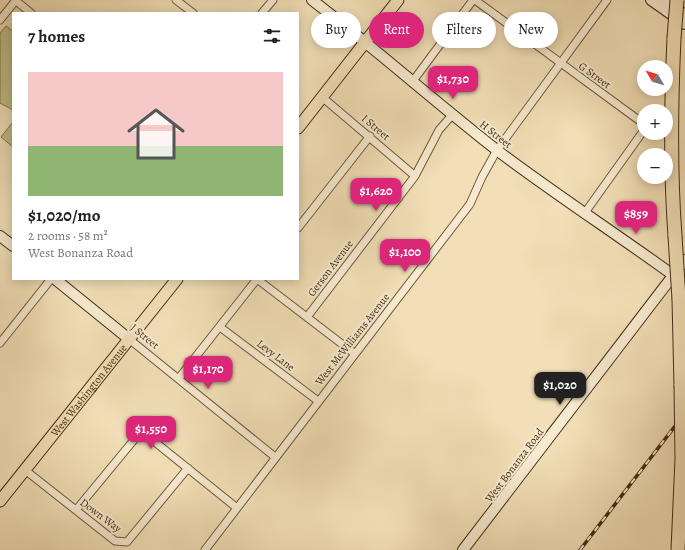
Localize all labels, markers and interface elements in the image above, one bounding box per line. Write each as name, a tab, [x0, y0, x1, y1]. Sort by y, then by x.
chip: Buy	[311, 12, 361, 48]
chip: Rent	[369, 12, 424, 48]
chip: Filters	[432, 12, 496, 48]
chip: New	[504, 12, 558, 48]
text: 7 homes	[28, 25, 85, 48]
icon: filters	[261, 25, 283, 47]
street label: G Street	[576, 59, 614, 92]
north arrow	[637, 60, 673, 96]
map controls	[637, 60, 673, 184]
pin: $1,730	[420, 66, 486, 100]
text: $1,730	[437, 70, 469, 87]
icon: home	[120, 98, 192, 170]
button: +	[637, 104, 673, 140]
street label: I Street	[358, 111, 393, 144]
street label: H Street	[476, 117, 515, 152]
button: −	[637, 148, 673, 184]
pin: $1,620	[343, 178, 409, 212]
text: $1,620	[359, 182, 393, 199]
pin: $859	[612, 201, 660, 235]
text: $1,020/mo	[28, 204, 101, 227]
text: $859	[624, 205, 648, 222]
text: 2 rooms · 58 m²	[28, 227, 108, 244]
street label: Gerson Avenue	[304, 237, 357, 300]
pin: $1,100	[372, 239, 438, 273]
text: $1,100	[389, 243, 421, 260]
text: West Bonanza Road	[28, 244, 133, 261]
street label: West McWilliams Avenue	[311, 290, 393, 389]
street label: J Street	[127, 320, 162, 353]
street label: Levy Lane	[254, 336, 298, 375]
street label: West Washington Avenue	[47, 341, 130, 440]
pin: $1,170	[175, 356, 241, 390]
text: $1,170	[193, 360, 223, 377]
pin: $1,020	[527, 372, 593, 406]
text: $1,020	[543, 376, 577, 393]
pin: $1,550	[118, 416, 184, 450]
text: $1,550	[135, 420, 167, 437]
street label: West Bonanza Road	[481, 425, 547, 506]
street label: Down Way	[77, 495, 125, 536]

